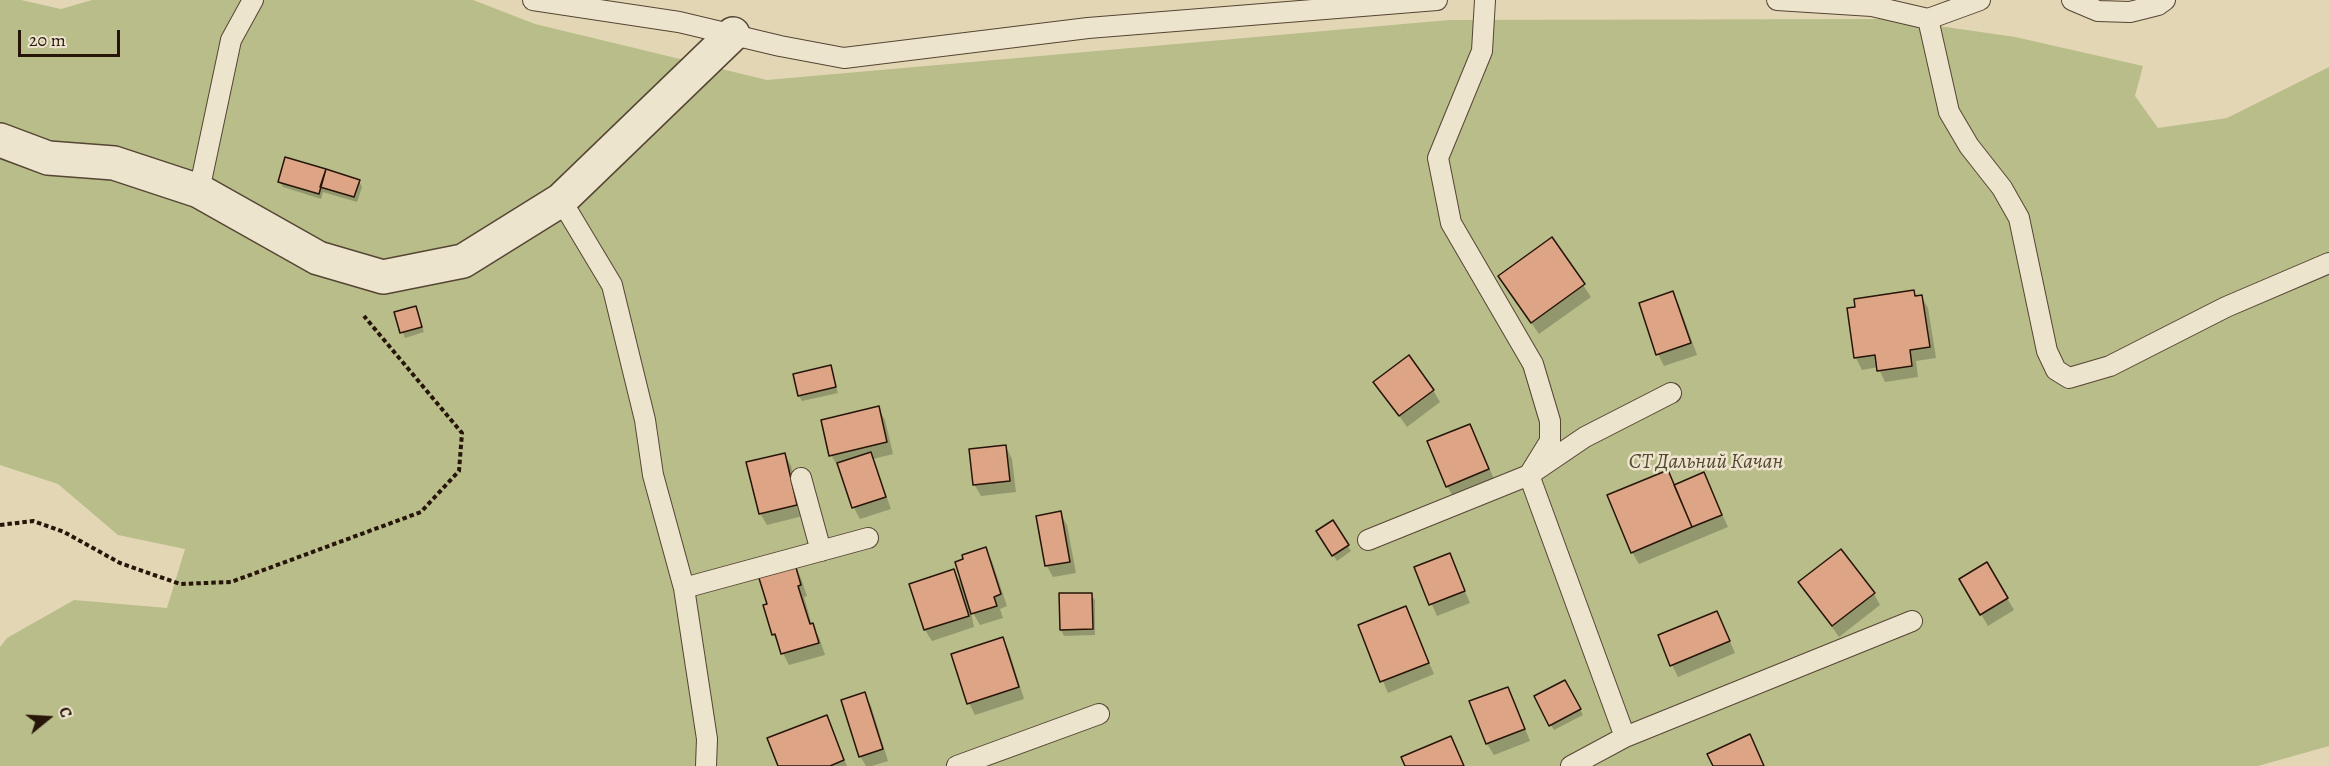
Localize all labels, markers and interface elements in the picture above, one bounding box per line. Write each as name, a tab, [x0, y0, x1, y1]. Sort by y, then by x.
scale bar	[21, 18, 123, 56]
text: 20 m	[29, 28, 66, 52]
park label: СТ Дальний Качан	[1629, 450, 1783, 476]
north arrow	[18, 688, 78, 748]
text: С	[53, 704, 77, 721]

